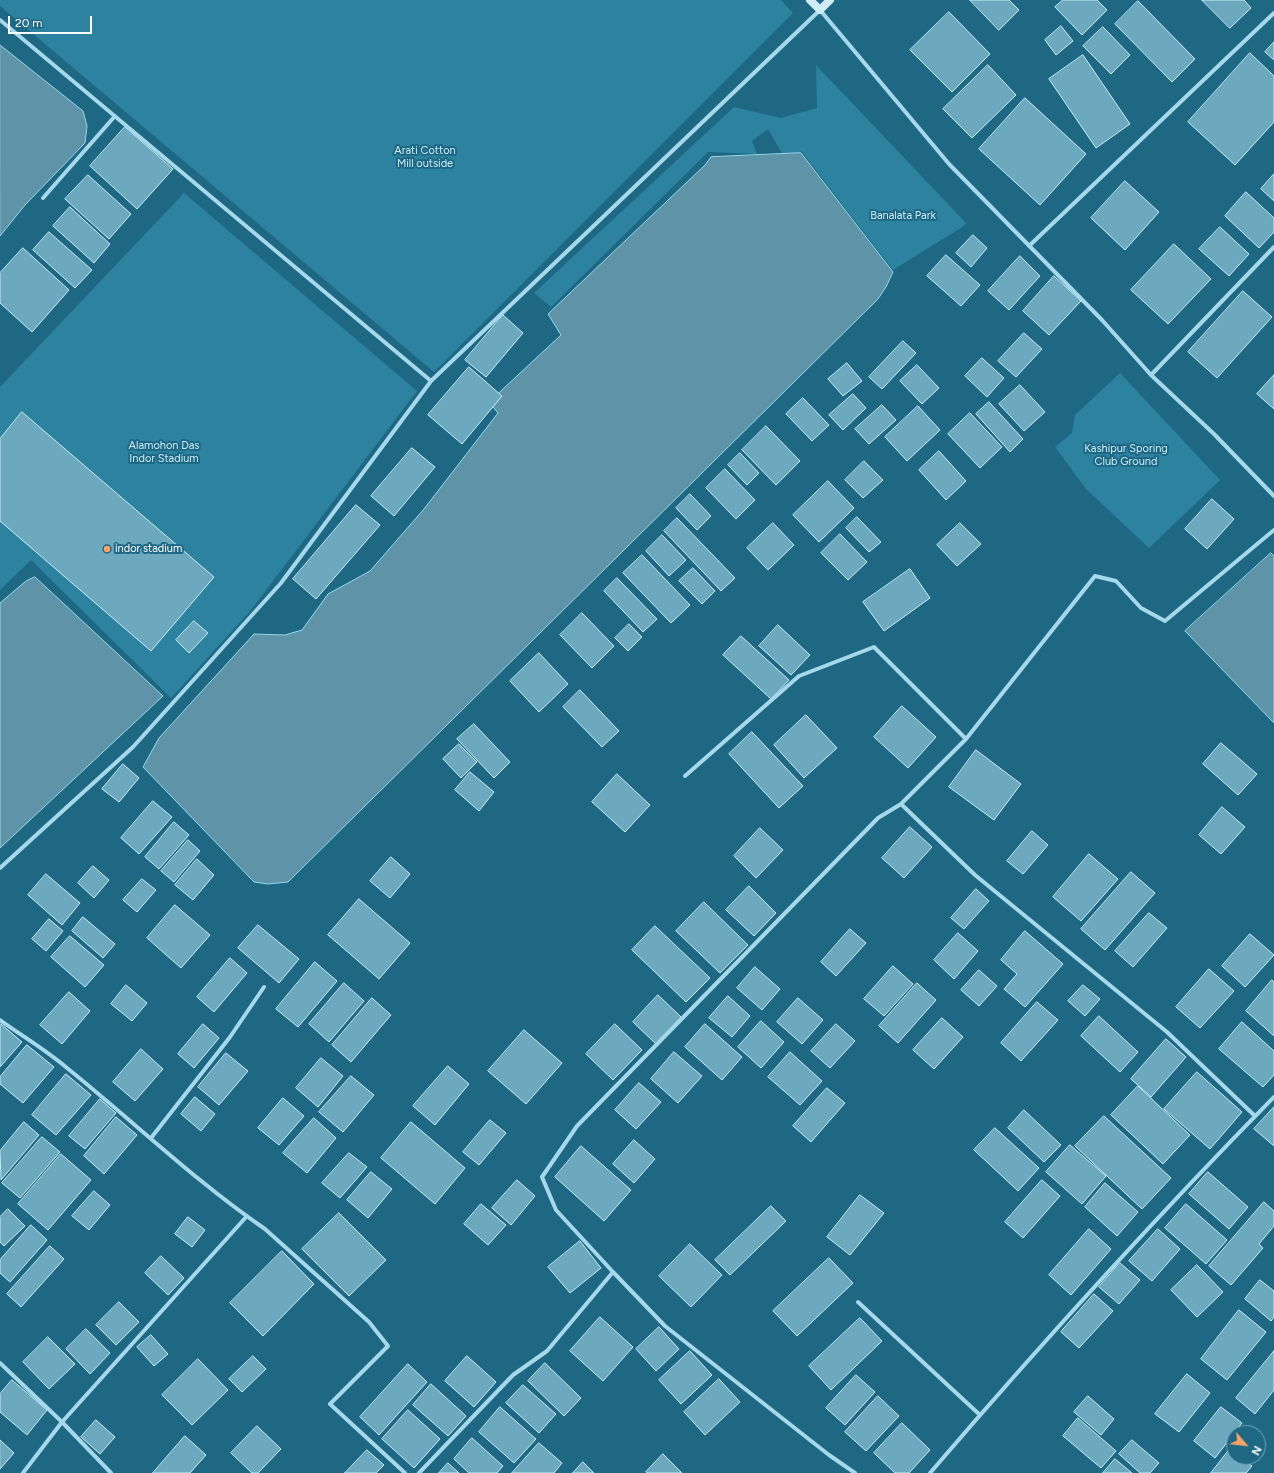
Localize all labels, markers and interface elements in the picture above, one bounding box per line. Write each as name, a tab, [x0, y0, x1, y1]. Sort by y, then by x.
scale bar	[10, 8, 94, 34]
text: 20 m	[15, 16, 43, 30]
park label: Arati Cotton Mill outside	[394, 144, 456, 170]
park label: Banalata Park	[870, 209, 936, 223]
park label: Alamohon Das Indor Stadium	[129, 439, 199, 465]
park label: Kashipur Sporing Club Ground	[1084, 442, 1168, 468]
place label: indor stadium	[115, 542, 182, 556]
marker: indor stadium	[102, 544, 112, 554]
north arrow	[1226, 1425, 1266, 1465]
text: N	[1248, 1444, 1264, 1457]

